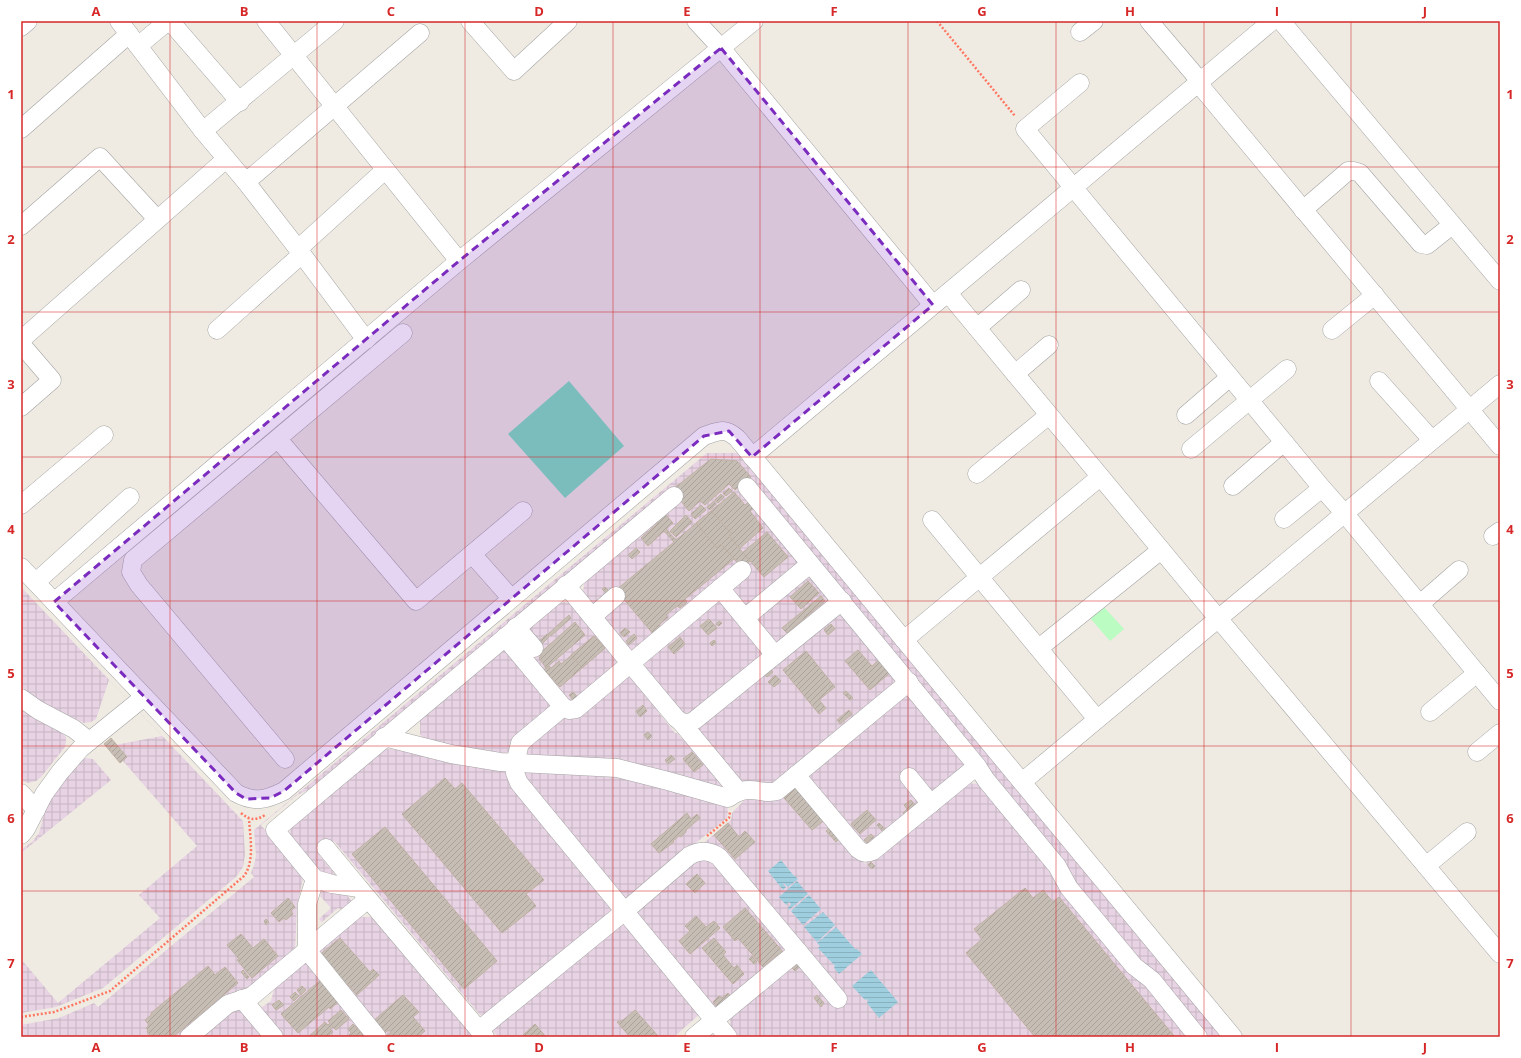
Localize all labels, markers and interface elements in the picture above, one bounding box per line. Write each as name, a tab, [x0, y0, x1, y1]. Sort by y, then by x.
text: A	[92, 2, 101, 20]
text: B	[240, 2, 249, 20]
text: C	[387, 2, 395, 20]
text: D	[534, 2, 544, 20]
text: E	[683, 2, 691, 20]
text: F	[830, 2, 838, 20]
text: G	[977, 2, 987, 20]
text: H	[1125, 2, 1135, 20]
text: I	[1275, 2, 1279, 20]
text: J	[1422, 2, 1427, 20]
text: 1	[7, 85, 15, 103]
text: 1	[1506, 85, 1514, 103]
text: 2	[7, 230, 15, 248]
text: 2	[1506, 230, 1514, 248]
text: 3	[7, 375, 15, 393]
text: 3	[1506, 375, 1514, 393]
text: 4	[7, 520, 15, 538]
text: 4	[1506, 520, 1514, 538]
text: 5	[7, 664, 15, 682]
text: 5	[1506, 664, 1514, 682]
text: 6	[7, 809, 15, 827]
text: 6	[1506, 809, 1514, 827]
text: 7	[7, 954, 15, 972]
text: 7	[1506, 954, 1514, 972]
text: A	[92, 1038, 101, 1056]
text: B	[240, 1038, 249, 1056]
text: C	[387, 1038, 395, 1056]
text: D	[534, 1038, 544, 1056]
text: E	[683, 1038, 691, 1056]
text: F	[830, 1038, 838, 1056]
text: G	[977, 1038, 987, 1056]
text: H	[1125, 1038, 1135, 1056]
text: I	[1275, 1038, 1279, 1056]
text: J	[1422, 1038, 1427, 1056]

